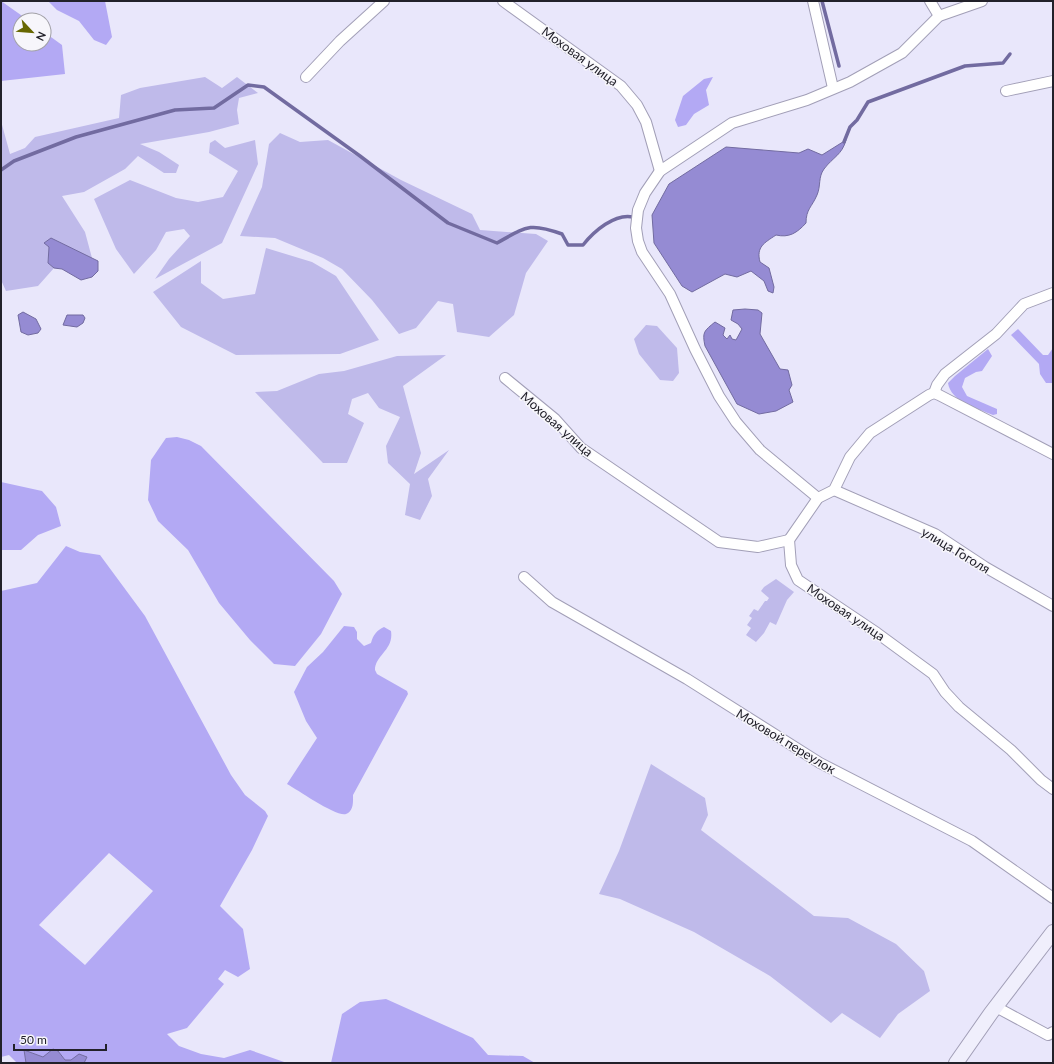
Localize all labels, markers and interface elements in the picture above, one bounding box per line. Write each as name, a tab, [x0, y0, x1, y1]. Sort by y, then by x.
north arrow	[12, 12, 52, 52]
street label: Моховая улица	[539, 23, 621, 89]
text: N	[34, 30, 49, 43]
street label: Моховая улица	[518, 388, 596, 460]
street label: улица Гоголя	[919, 523, 993, 577]
street label: Моховая улица	[804, 580, 888, 644]
street label: Моховой переулок	[733, 705, 839, 777]
scale bar	[14, 1026, 106, 1052]
text: 50 m	[20, 1032, 47, 1047]

